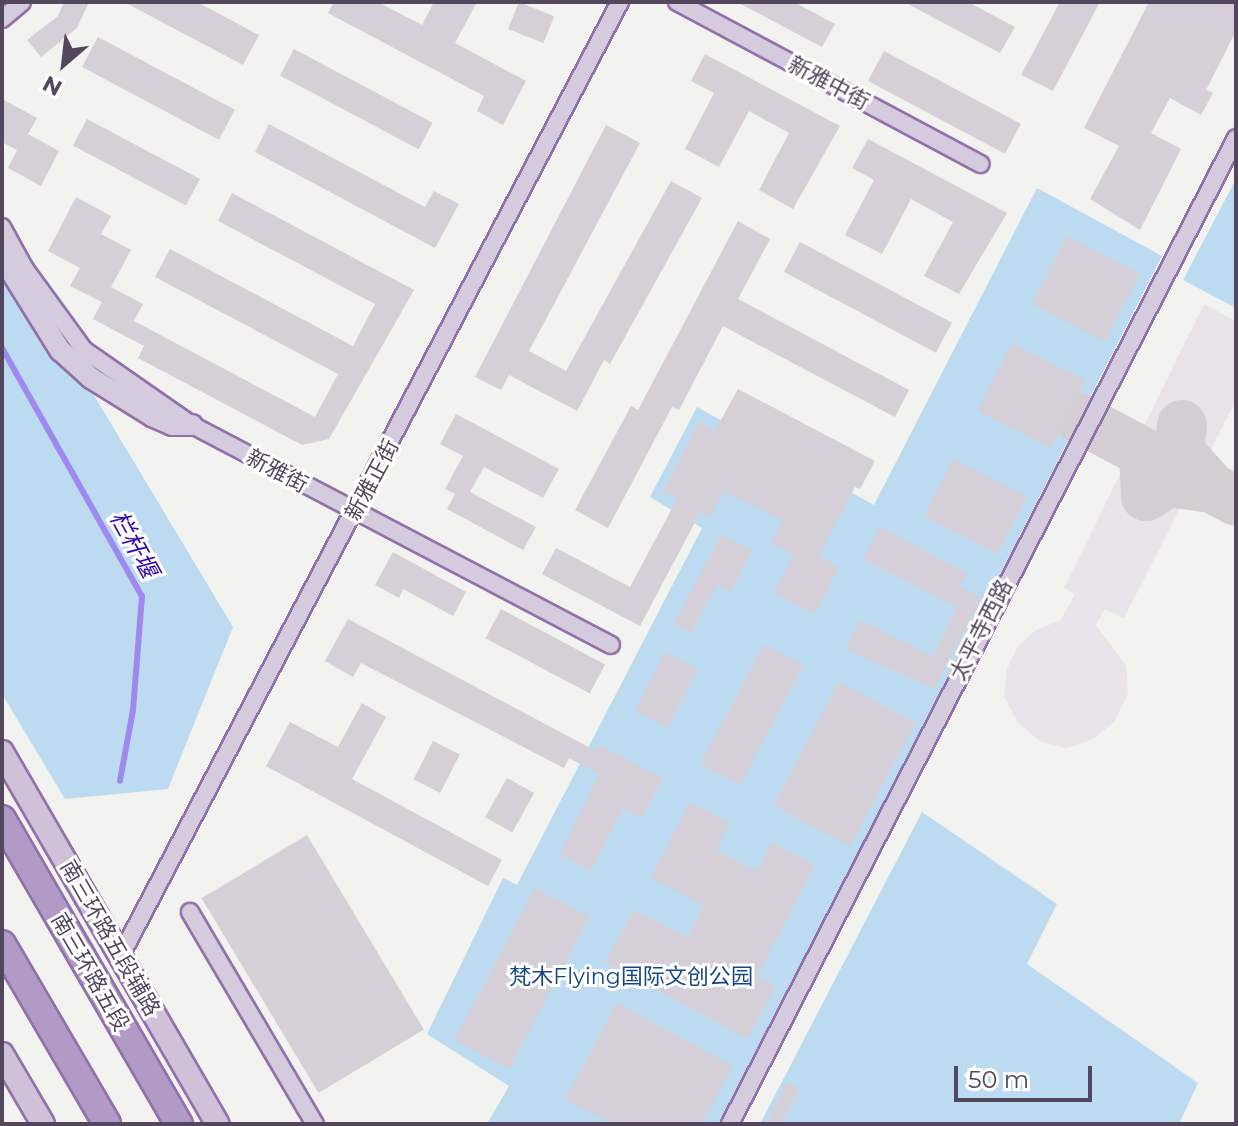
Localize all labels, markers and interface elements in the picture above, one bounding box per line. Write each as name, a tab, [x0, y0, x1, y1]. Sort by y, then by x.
north arrow	[24, 24, 104, 104]
street label: 新雅中街	[784, 51, 874, 115]
text: N	[38, 70, 67, 102]
street label: 新雅正街	[340, 435, 404, 525]
street label: 新雅街	[242, 444, 312, 498]
water label: 栏杆堰	[104, 506, 164, 582]
street label: 太平寺西路	[944, 575, 1018, 685]
street label: 南三环路五段辅路	[55, 855, 165, 1021]
street label: 南三环路五段	[46, 908, 134, 1036]
park label: 梵木Flying国际文创公园	[509, 964, 753, 990]
scale bar	[958, 1050, 1096, 1100]
text: 50 m	[968, 1065, 1029, 1094]

